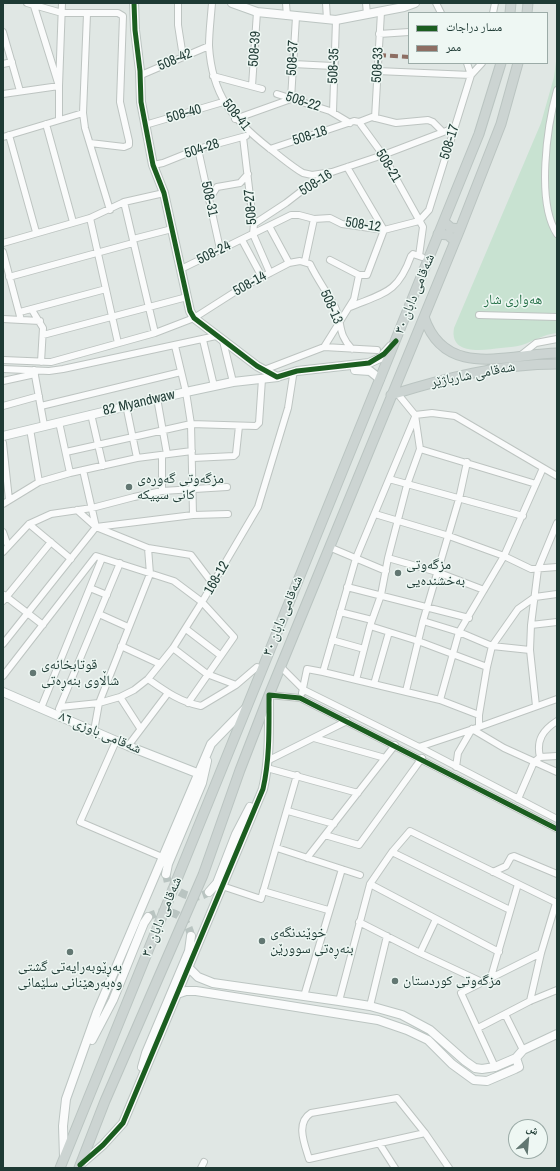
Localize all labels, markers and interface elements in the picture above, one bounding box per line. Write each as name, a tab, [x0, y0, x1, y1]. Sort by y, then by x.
legend	[408, 12, 548, 64]
text: مسار دراجات	[446, 19, 502, 35]
street label: 508-39	[245, 31, 265, 67]
text: ممر	[446, 39, 461, 55]
street label: 508-37	[284, 40, 302, 76]
street label: 508-42	[155, 45, 195, 75]
street label: 508-33	[369, 47, 387, 83]
street label: 508-35	[325, 48, 343, 84]
street label: 508-22	[283, 88, 323, 116]
street label: 508-41	[218, 96, 254, 134]
street label: 508-40	[165, 101, 203, 127]
street label: 508-18	[290, 122, 330, 150]
street label: 508-17	[437, 122, 463, 162]
street label: 504-28	[182, 135, 222, 163]
street label: 508-21	[372, 146, 404, 186]
street label: 508-16	[296, 166, 336, 200]
street label: 508-31	[197, 180, 221, 218]
street label: 508-27	[241, 188, 261, 226]
street label: 508-12	[344, 214, 382, 236]
street label: 508-24	[194, 238, 234, 268]
street label: شەقامی دابان ٣٠	[391, 252, 439, 336]
street label: 508-14	[230, 268, 270, 300]
street label: 508-13	[316, 287, 346, 327]
park label: هەواری شار	[484, 292, 542, 308]
street label: شەقامی شارباژێر	[429, 359, 517, 391]
street label: 82 Myandwaw	[101, 387, 177, 419]
place label: مزگەوتی گەورەی کانی سپیکە	[137, 471, 224, 504]
marker: مزگەوتی گەورەی کانی سپیکە	[124, 482, 134, 492]
place label: مزگەوتی بەخشندەیی	[406, 557, 465, 590]
street label: 168-12	[201, 558, 233, 598]
marker: مزگەوتی بەخشندەیی	[393, 568, 403, 578]
street label: شەقامی دابان ٣٠	[259, 574, 307, 658]
place label: قوتابخانەی شاڵاوی بنەڕەتی	[41, 657, 119, 690]
marker: قوتابخانەی شاڵاوی بنەڕەتی	[28, 668, 38, 678]
street label: شەقامی باوزی ٨٦	[56, 708, 144, 758]
street label: شەقامی دابان ٣٠	[138, 875, 186, 959]
place label: خوێندنگەی بنەڕەتی سوورێن	[270, 925, 354, 958]
marker: خوێندنگەی بنەڕەتی سوورێن	[257, 936, 267, 946]
marker: بەڕێوبەرایەتی گشتی وەبەرهێنانی سلێمانی	[65, 947, 75, 957]
place label: بەڕێوبەرایەتی گشتی وەبەرهێنانی سلێمانی	[18, 959, 122, 992]
place label: مزگەوتی کوردستان	[403, 973, 501, 989]
marker: مزگەوتی کوردستان	[390, 976, 400, 986]
north arrow	[508, 1119, 548, 1159]
text: ش	[525, 1120, 541, 1138]

